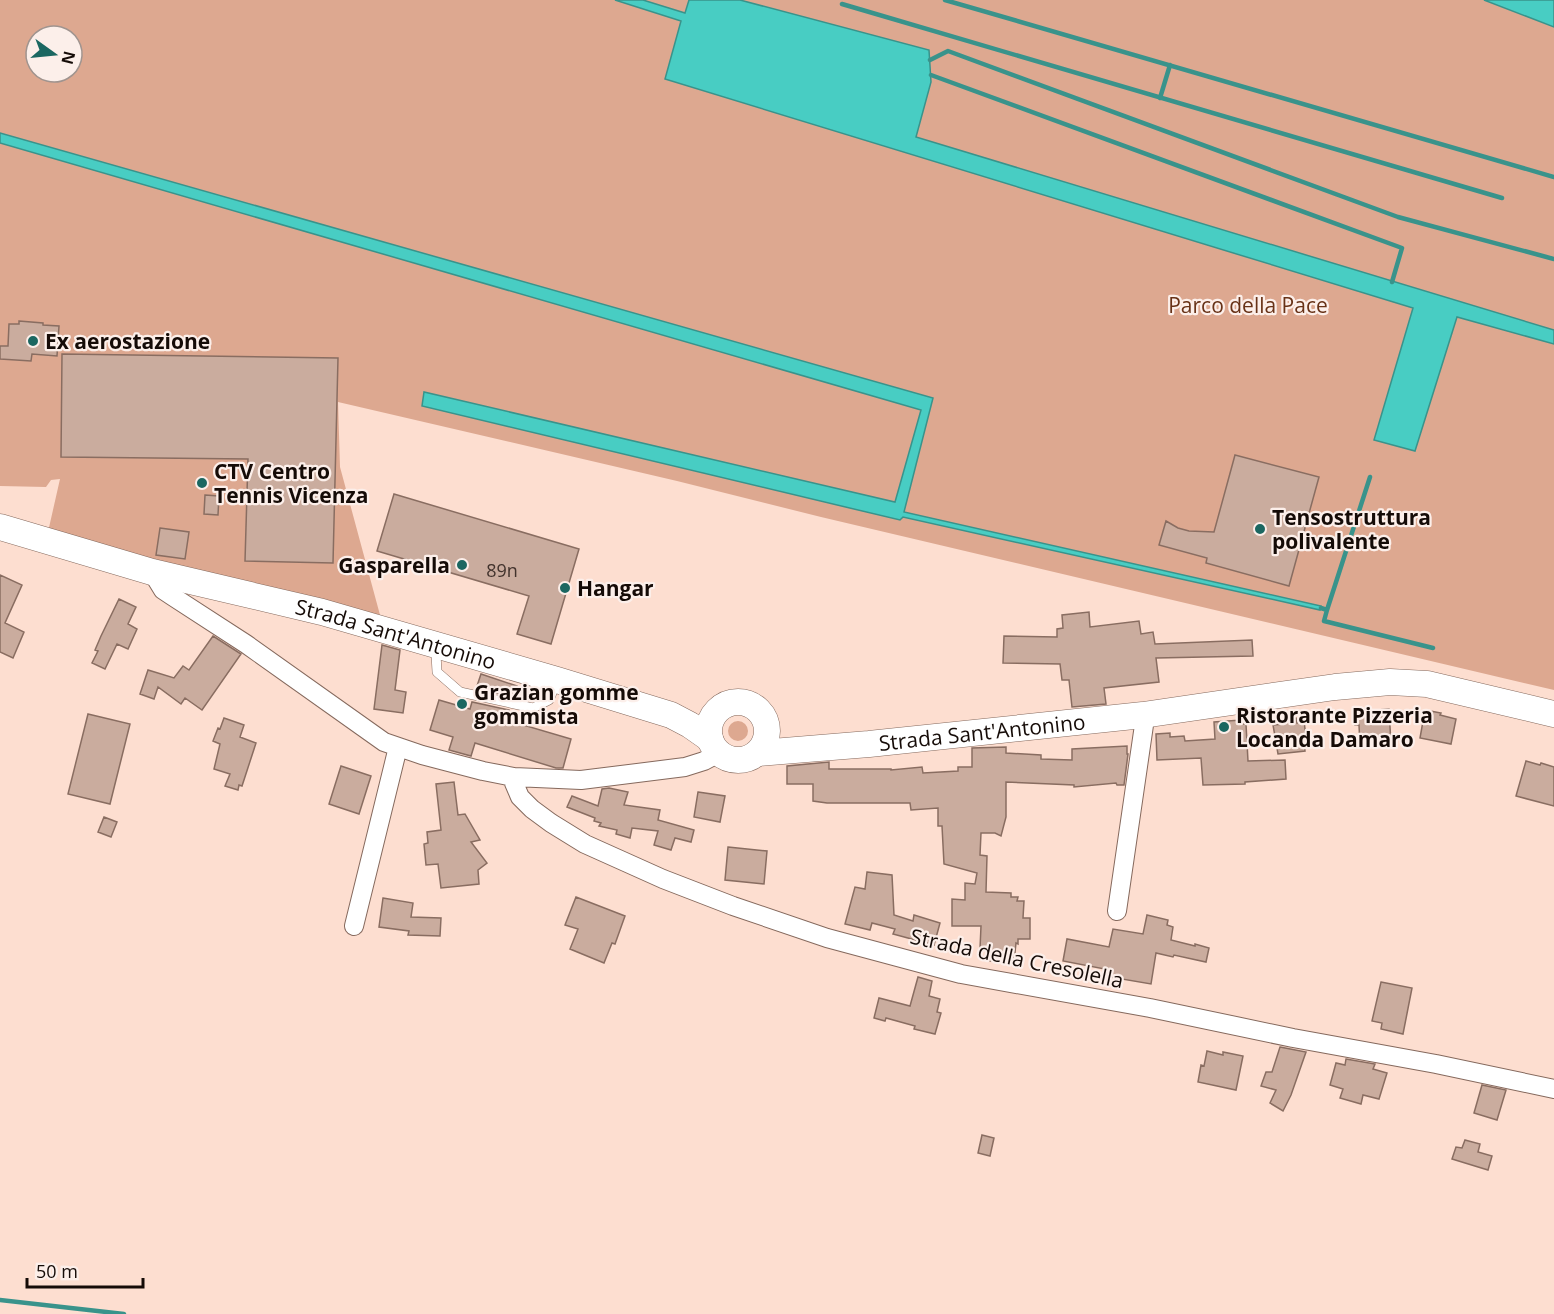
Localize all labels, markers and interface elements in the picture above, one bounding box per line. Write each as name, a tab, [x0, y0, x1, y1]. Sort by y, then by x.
north arrow	[24, 24, 84, 84]
text: N	[56, 49, 81, 67]
park label: Parco della Pace	[1168, 291, 1328, 319]
place label: Ex aerostazione	[45, 327, 210, 355]
marker: Ex aerostazione	[26, 334, 40, 348]
place label: CTV Centro Tennis Vicenza	[214, 457, 368, 509]
marker: CTV Centro Tennis Vicenza	[195, 476, 209, 490]
place label: Tensostruttura polivalente	[1272, 503, 1431, 555]
marker: Tensostruttura polivalente	[1253, 522, 1267, 536]
place label: Gasparella	[338, 551, 450, 579]
marker: Gasparella	[455, 558, 469, 572]
house number: 89n	[486, 558, 518, 582]
place label: Hangar	[577, 574, 654, 602]
marker: Hangar	[558, 581, 572, 595]
street label: Strada Sant'Antonino	[293, 592, 499, 676]
place label: Grazian gomme gommista	[474, 678, 639, 730]
marker: Grazian gomme gommista	[455, 697, 469, 711]
place label: Ristorante Pizzeria Locanda Damaro	[1236, 701, 1433, 753]
street label: Strada Sant'Antonino	[877, 707, 1087, 757]
marker: Ristorante Pizzeria Locanda Damaro	[1217, 720, 1231, 734]
street label: Strada della Cresolella	[908, 922, 1126, 994]
scale bar	[27, 1251, 142, 1289]
text: 50 m	[36, 1259, 78, 1283]

